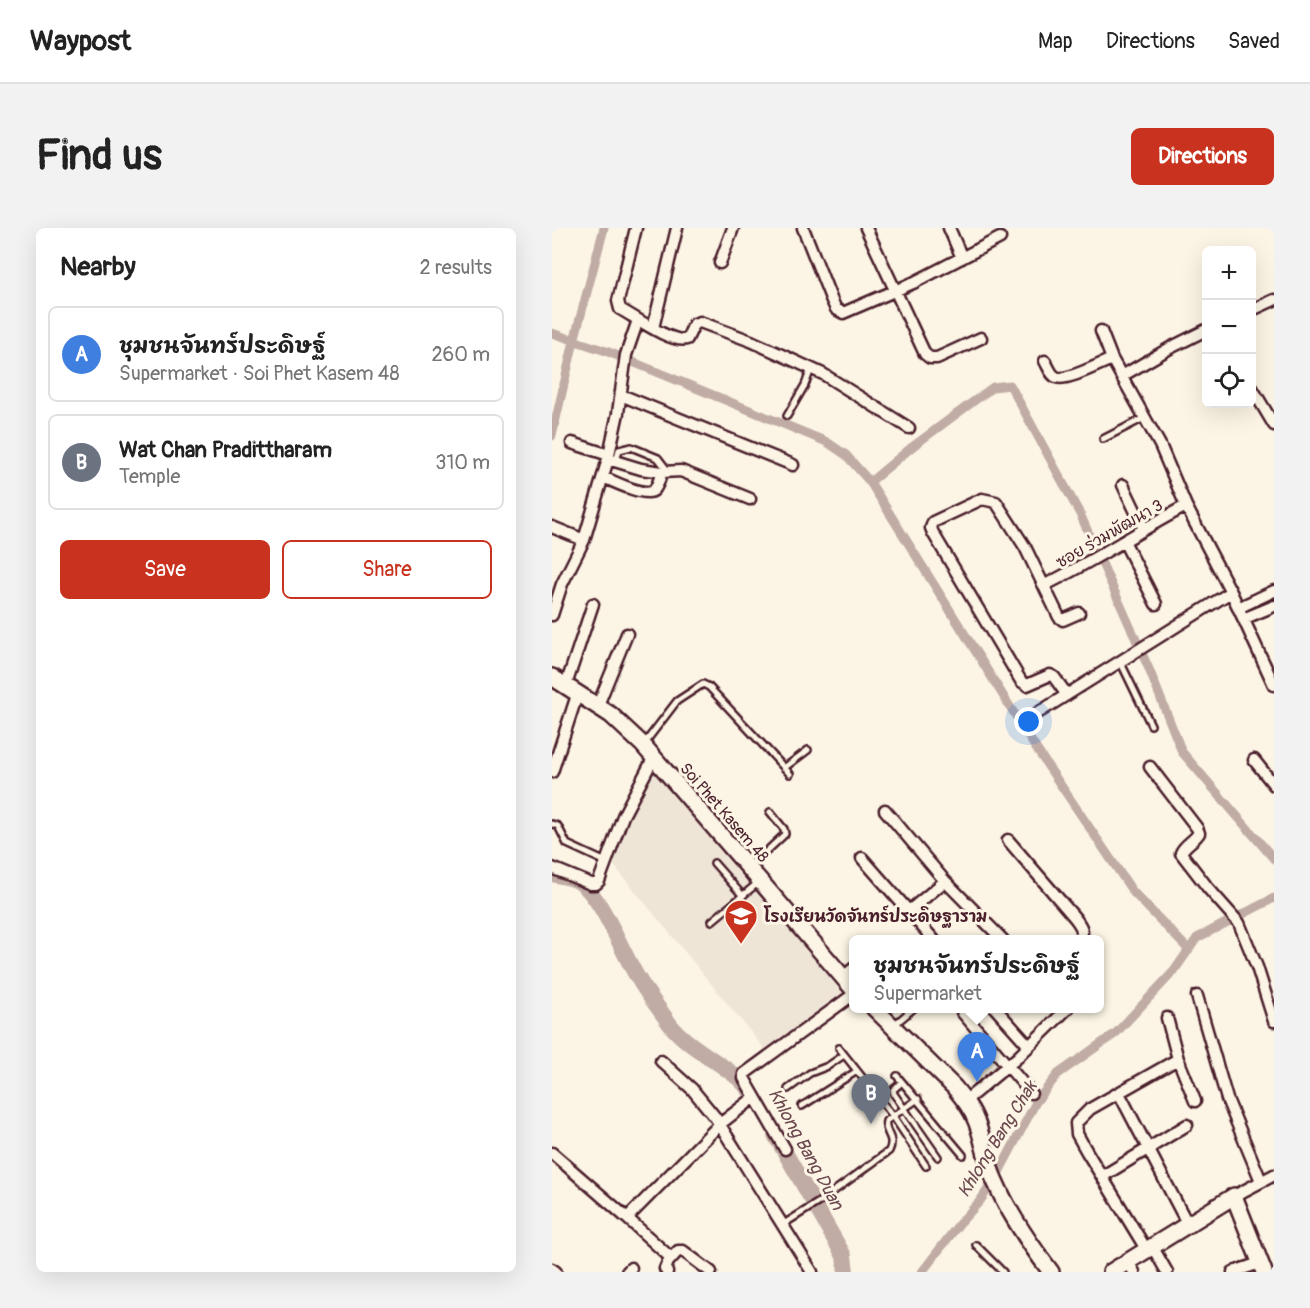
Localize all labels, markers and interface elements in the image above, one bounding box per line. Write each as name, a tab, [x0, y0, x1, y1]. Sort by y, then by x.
text: Waypost	[30, 24, 131, 59]
text: Map	[1038, 28, 1073, 55]
text: Directions	[1106, 28, 1195, 55]
text: Saved	[1228, 28, 1280, 55]
button: Directions	[1131, 128, 1274, 185]
text: Find us	[36, 130, 162, 182]
map controls	[1202, 246, 1256, 408]
button: +	[1202, 246, 1256, 300]
text: Nearby	[60, 251, 136, 283]
text: 2 results	[420, 255, 492, 280]
button: −	[1202, 300, 1256, 354]
text: ชุมชนจันทร์ประดิษฐ์	[119, 332, 325, 360]
text: A	[75, 342, 88, 367]
text: 260 m	[431, 342, 490, 367]
button: locate	[1202, 354, 1256, 408]
text: Supermarket · Soi Phet Kasem 48	[119, 361, 399, 386]
text: Wat Chan Pradittharam	[119, 436, 332, 464]
text: B	[76, 450, 87, 475]
text: 310 m	[435, 450, 490, 475]
text: Temple	[119, 464, 180, 489]
street label: ซอย ร่วมพัฒนา 3	[1052, 493, 1167, 573]
button: Save	[60, 540, 270, 599]
button: Share	[282, 540, 492, 599]
your location	[1014, 707, 1043, 736]
street label: Soi Phet Kasem 48	[676, 759, 773, 867]
school or university icon: โรงเรียนวัดจันทร์ประดิษฐาราม	[723, 898, 759, 945]
place label: โรงเรียนวัดจันทร์ประดิษฐาราม	[763, 905, 987, 928]
popup	[849, 935, 1104, 1013]
text: ชุมชนจันทร์ประดิษฐ์	[873, 952, 1080, 980]
text: Supermarket	[873, 981, 982, 1006]
pin: A	[958, 1032, 996, 1082]
pin: B	[852, 1074, 890, 1124]
water label: Khlong Bang Chak	[952, 1076, 1043, 1202]
water label: Khlong Bang Duan	[763, 1084, 849, 1215]

